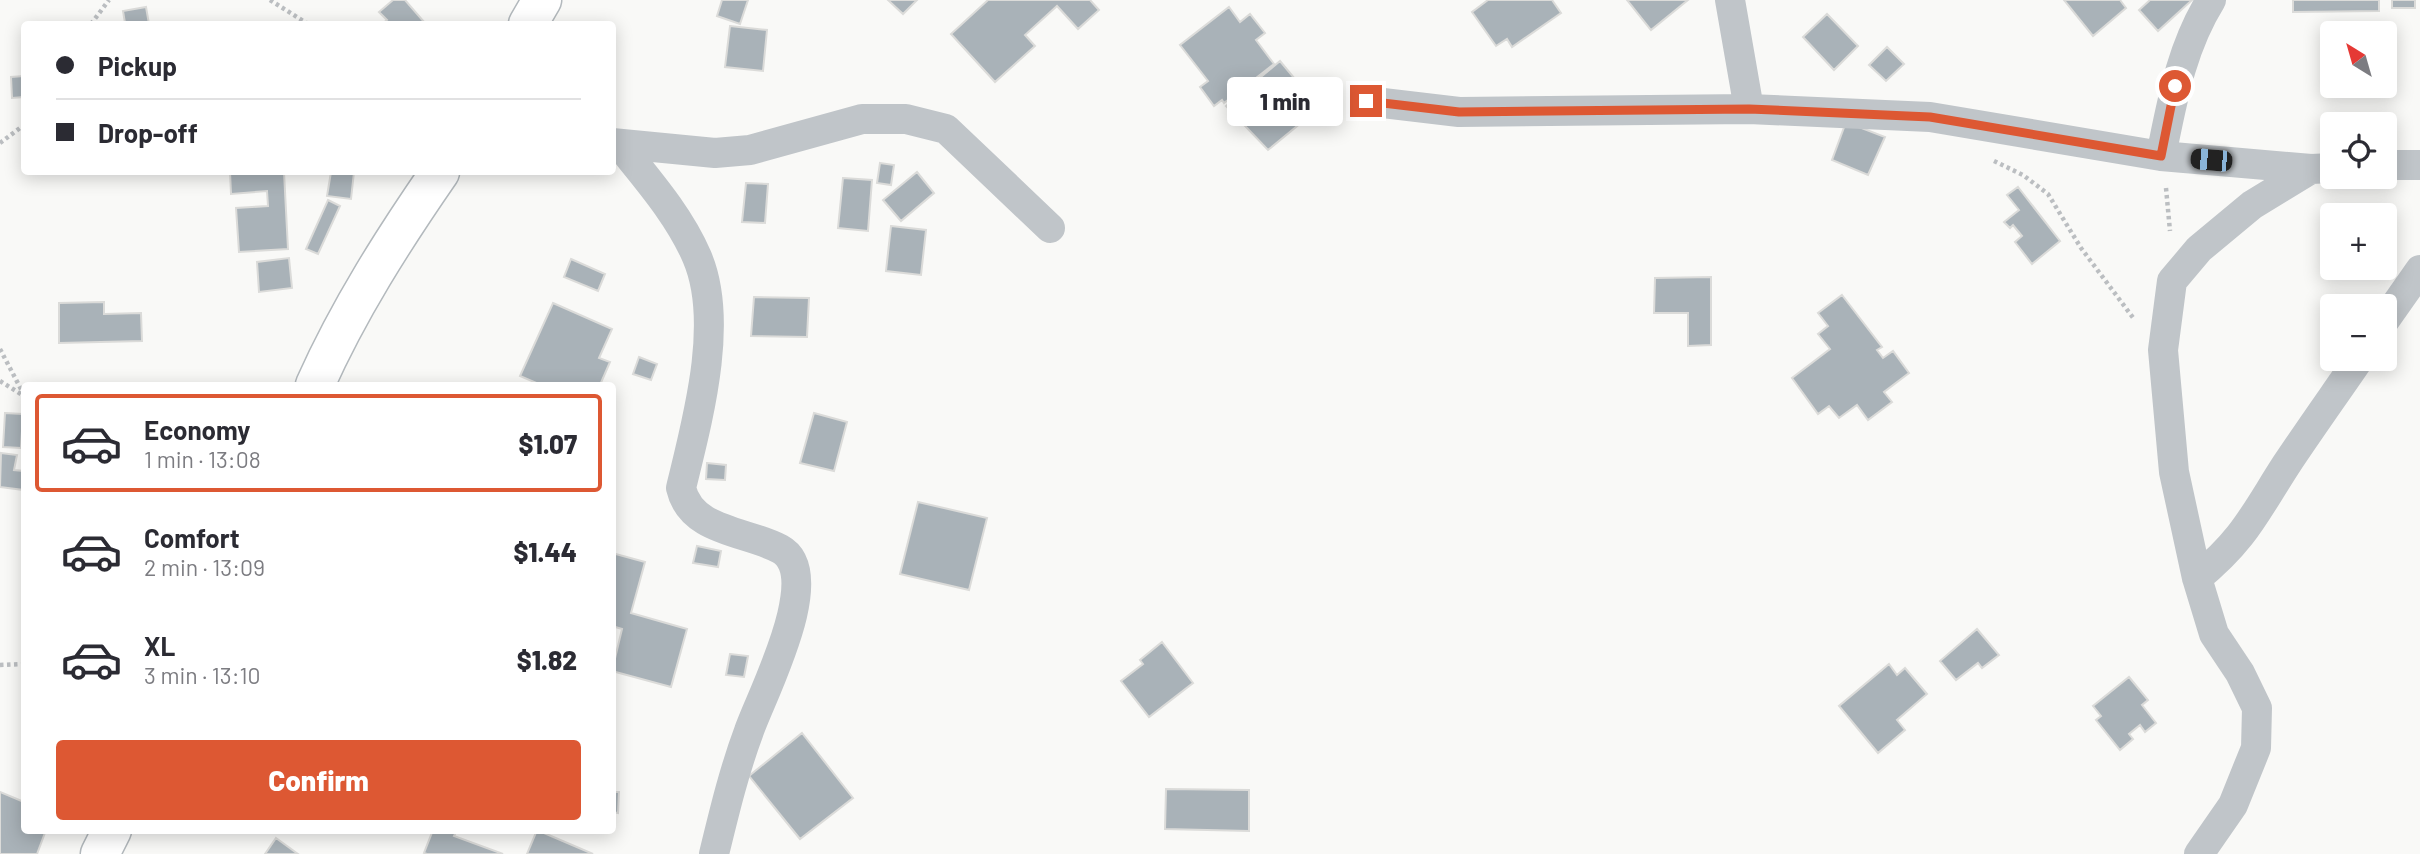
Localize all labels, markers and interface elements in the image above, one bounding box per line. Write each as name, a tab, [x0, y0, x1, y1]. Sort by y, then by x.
north arrow	[2320, 21, 2398, 98]
map controls	[2320, 21, 2397, 371]
text: Pickup	[98, 50, 177, 81]
route start	[2159, 70, 2191, 102]
callout: 1 min	[1226, 76, 1342, 126]
route end	[1350, 85, 1382, 117]
text: 1 min	[1260, 87, 1310, 115]
button: locate	[2320, 112, 2397, 189]
text: Drop-off	[98, 117, 198, 148]
car	[2190, 148, 2233, 172]
button: +	[2320, 203, 2397, 280]
button: −	[2320, 294, 2397, 371]
icon: car	[60, 412, 123, 475]
text: Economy	[144, 414, 250, 445]
text: $1.07	[518, 428, 577, 459]
text: 1 min · 13:08	[144, 445, 261, 473]
icon: car	[60, 520, 123, 583]
text: Comfort	[144, 522, 240, 553]
text: $1.44	[513, 536, 577, 567]
text: 2 min · 13:09	[144, 553, 265, 581]
icon: car	[60, 628, 123, 691]
text: XL	[144, 630, 175, 661]
text: $1.82	[517, 644, 577, 675]
text: 3 min · 13:10	[144, 661, 261, 689]
button: Confirm	[56, 740, 581, 820]

